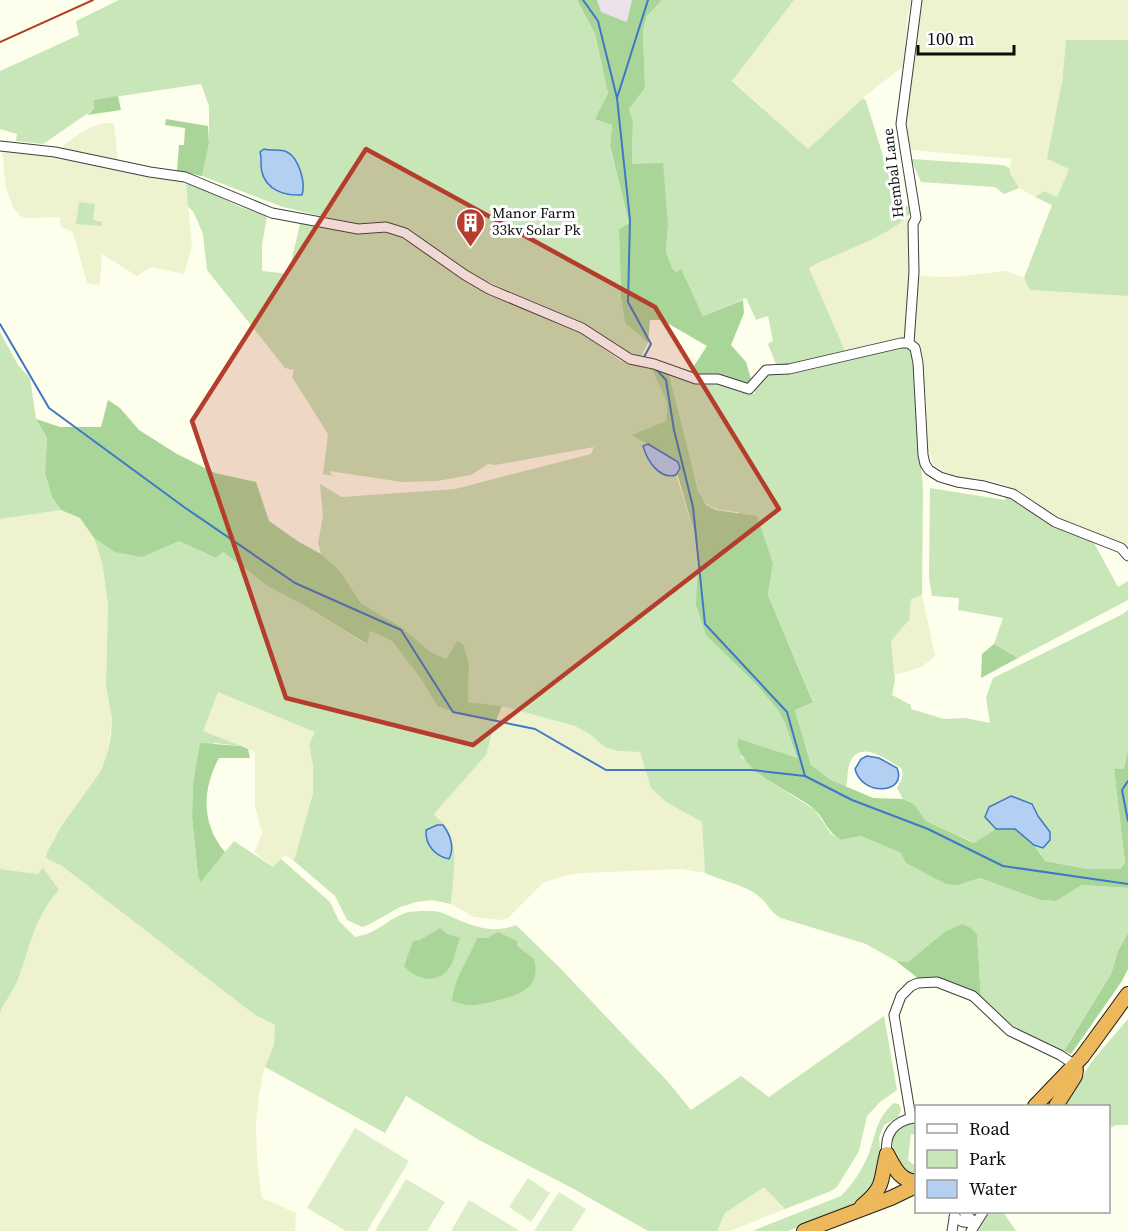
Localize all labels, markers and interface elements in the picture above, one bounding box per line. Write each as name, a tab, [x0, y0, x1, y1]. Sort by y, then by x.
scale bar	[918, 18, 1014, 56]
text: 100 m	[927, 26, 974, 51]
street label: Hembal Lane	[877, 127, 908, 219]
place label: Manor Farm 33kv Solar Pk	[492, 202, 582, 240]
building icon: Manor Farm 33kv Solar Pk	[455, 206, 487, 248]
legend	[915, 1105, 1110, 1213]
text: Road	[969, 1116, 1010, 1141]
text: Park	[969, 1146, 1006, 1171]
text: Water	[969, 1176, 1017, 1201]

